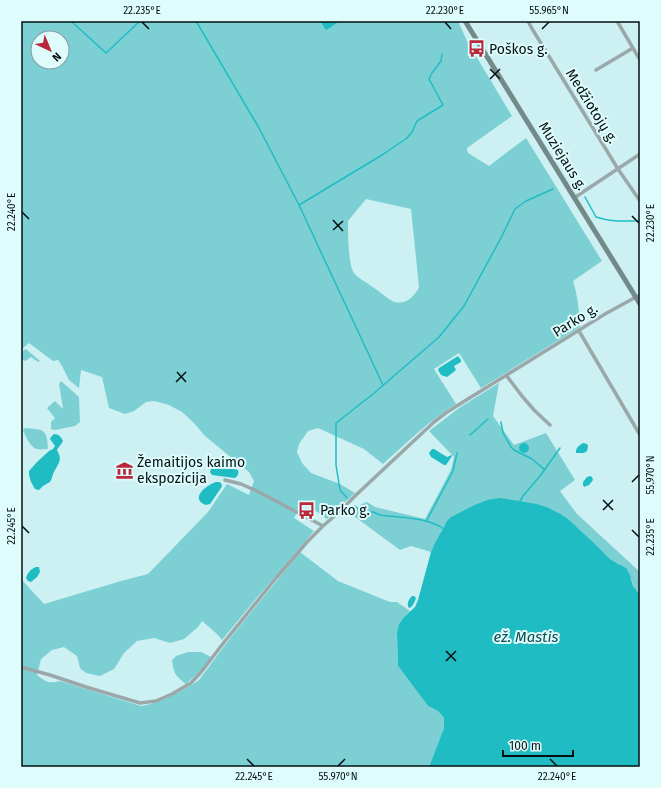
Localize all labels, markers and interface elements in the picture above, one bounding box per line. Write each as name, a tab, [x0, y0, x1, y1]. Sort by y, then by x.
text: 22.235°E	[123, 5, 161, 17]
text: 22.230°E	[426, 5, 464, 17]
text: 55.965°N	[529, 5, 569, 17]
north arrow	[30, 30, 70, 70]
bus stop icon: Poškos g.	[466, 39, 486, 59]
place label: Poškos g.	[489, 41, 548, 58]
text: N	[49, 50, 64, 64]
street label: Medžiotojų g.	[562, 66, 621, 147]
street label: Muziejaus g.	[535, 119, 590, 194]
text: 22.240°E	[6, 193, 18, 231]
text: 22.230°E	[645, 204, 657, 242]
street label: Parko g.	[550, 300, 601, 341]
place label: Žemaitijos kaimo ekspozicija	[137, 453, 245, 487]
text: 55.970°N	[645, 455, 657, 495]
museum icon: Žemaitijos kaimo ekspozicija	[114, 460, 134, 480]
bus stop icon: Parko g.	[297, 500, 317, 520]
place label: Parko g.	[320, 502, 370, 519]
text: 22.245°E	[6, 507, 18, 545]
text: 22.235°E	[645, 518, 657, 556]
water label: ež. Mastis	[493, 628, 559, 646]
scale bar	[503, 732, 573, 758]
text: 100 m	[509, 739, 541, 753]
text: 22.245°E	[235, 771, 273, 783]
text: 55.970°N	[318, 771, 358, 783]
text: 22.240°E	[538, 771, 576, 783]

